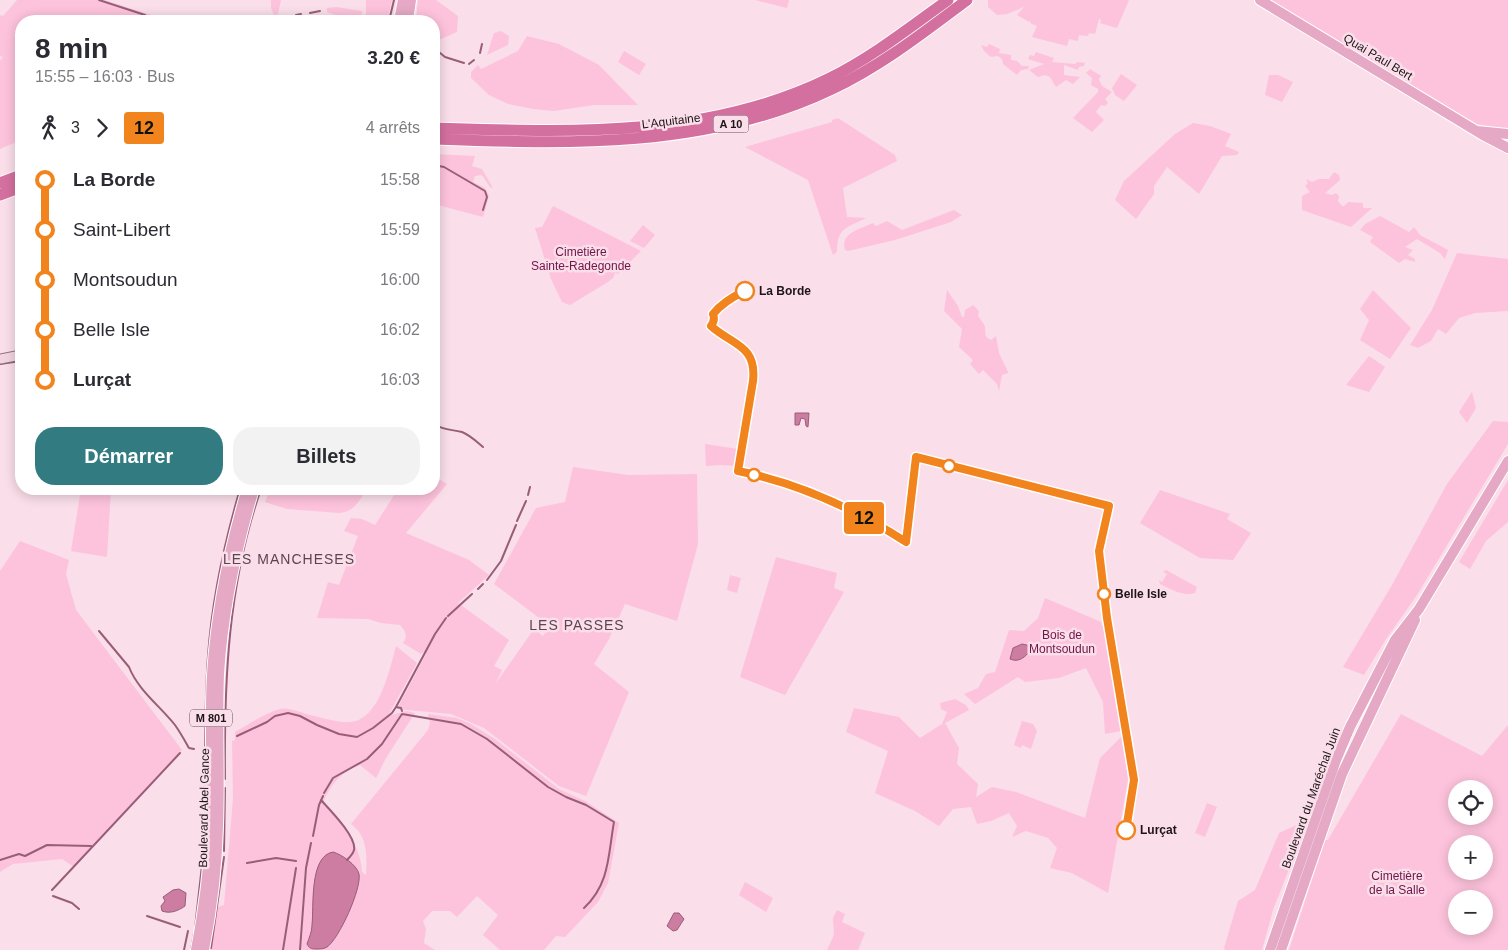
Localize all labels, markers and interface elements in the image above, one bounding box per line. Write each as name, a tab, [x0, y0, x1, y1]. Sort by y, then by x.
street label: Quai Paul Bert	[1341, 31, 1416, 83]
text: 8 min	[35, 33, 108, 64]
text: 3.20 €	[367, 47, 420, 68]
text: 15:55 – 16:03 · Bus	[35, 68, 175, 85]
street label: L'Aquitaine	[641, 110, 701, 132]
icon: walk	[35, 114, 63, 142]
icon: forward	[88, 114, 116, 142]
road number: A 10	[714, 116, 748, 132]
text: 12	[134, 118, 154, 138]
text: 3	[71, 119, 80, 136]
text: 4 arrêts	[366, 119, 420, 136]
text: La Borde	[73, 169, 155, 190]
text: 15:58	[380, 171, 420, 188]
text: Saint-Libert	[73, 219, 170, 240]
text: 15:59	[380, 221, 420, 238]
park label: Cimetière Sainte-Radegonde	[531, 245, 631, 273]
text: Montsoudun	[73, 269, 178, 290]
text: 16:00	[380, 271, 420, 288]
marker: La Borde	[735, 281, 755, 301]
place label: La Borde	[759, 284, 811, 298]
text: Belle Isle	[73, 319, 150, 340]
text: 16:02	[380, 321, 420, 338]
text: Lurçat	[73, 369, 131, 390]
text: 16:03	[380, 371, 420, 388]
button: Démarrer	[35, 427, 223, 485]
button: Billets	[233, 427, 420, 485]
unlabelled marker	[942, 459, 956, 473]
unlabelled marker	[747, 468, 761, 482]
line badge: 12	[842, 502, 886, 534]
text: 12	[854, 508, 874, 528]
district label: LES MANCHESES	[223, 551, 355, 567]
marker: Belle Isle	[1097, 587, 1111, 601]
place label: Belle Isle	[1115, 587, 1167, 601]
district label: LES PASSES	[529, 617, 625, 633]
park label: Bois de Montsoudun	[1029, 628, 1095, 656]
road number: M 801	[190, 710, 232, 726]
street label: Boulevard du Maréchal Juin	[1279, 726, 1343, 870]
street label: Boulevard Abel Gance	[196, 748, 212, 868]
map controls	[1448, 780, 1493, 935]
button: locate	[1448, 780, 1493, 825]
marker: Lurçat	[1116, 820, 1136, 840]
place label: Lurçat	[1140, 823, 1177, 837]
button: +	[1448, 835, 1493, 880]
park label: Cimetière de la Salle	[1369, 869, 1425, 897]
button: −	[1448, 890, 1493, 935]

